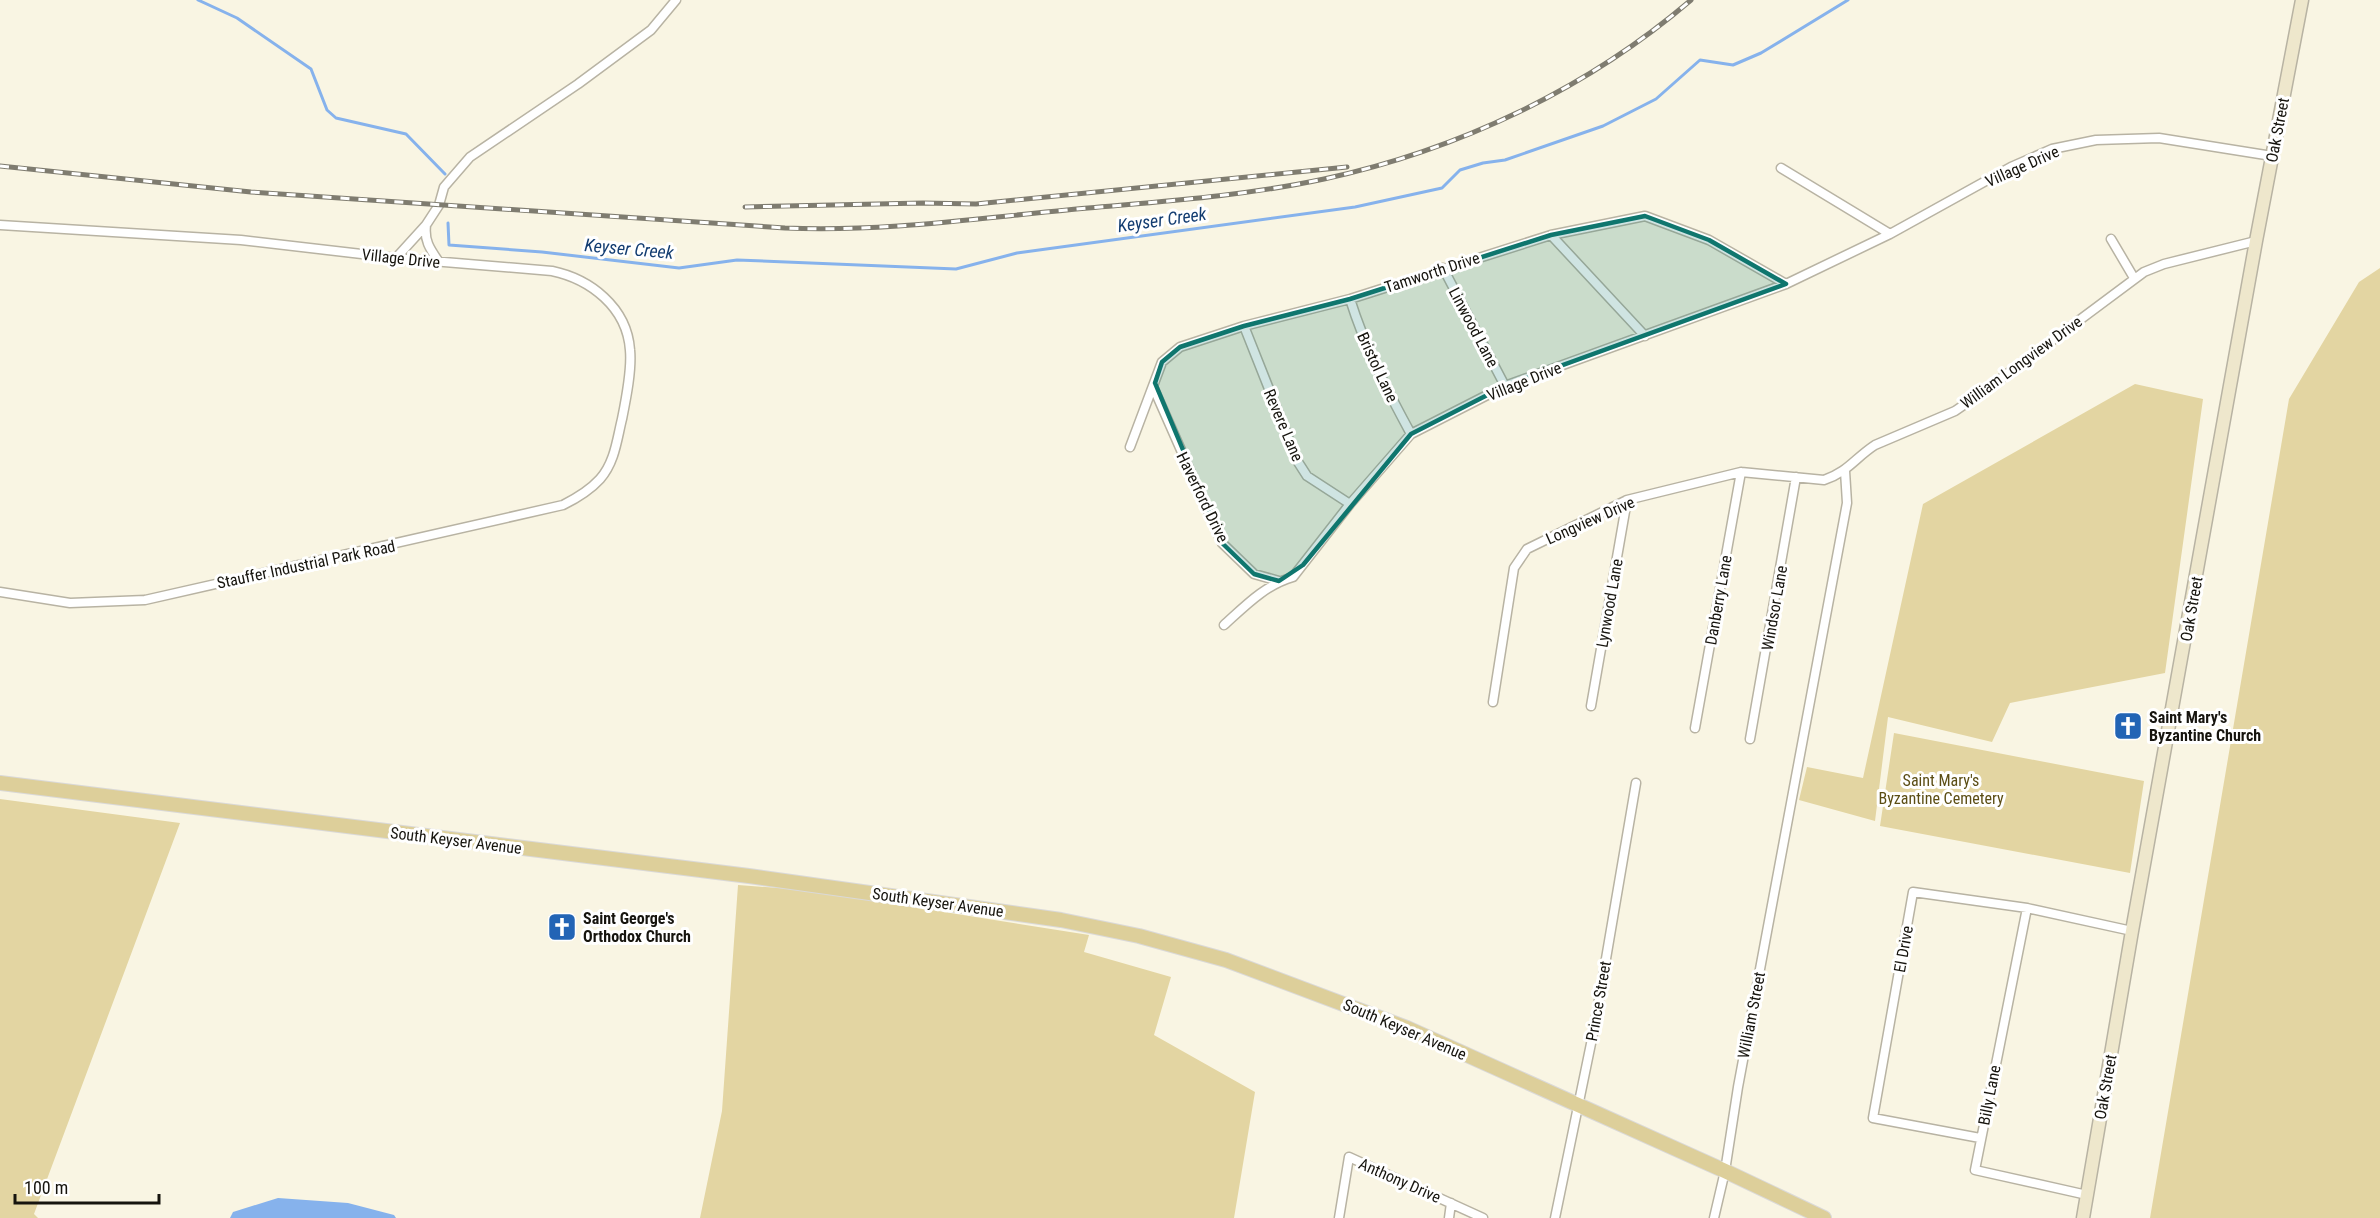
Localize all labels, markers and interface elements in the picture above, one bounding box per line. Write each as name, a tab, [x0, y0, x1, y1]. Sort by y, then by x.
street label: Oak Street	[2262, 96, 2293, 164]
street label: Village Drive	[1982, 142, 2062, 191]
water label: Keyser Creek	[1116, 203, 1209, 236]
water label: Keyser Creek	[584, 234, 676, 263]
street label: Village Drive	[361, 245, 441, 272]
street label: Tamworth Drive	[1382, 248, 1482, 297]
street label: Linwood Lane	[1445, 284, 1503, 370]
street label: William Longview Drive	[1957, 312, 2086, 413]
street label: Bristol Lane	[1353, 329, 1402, 405]
street label: Village Drive	[1484, 358, 1564, 405]
street label: Revere Lane	[1260, 386, 1307, 464]
street label: Haverford Drive	[1173, 449, 1233, 545]
street label: Longview Drive	[1543, 492, 1638, 549]
street label: Stauffer Industrial Park Road	[215, 536, 397, 593]
street label: Danberry Lane	[1701, 554, 1736, 646]
street label: Lynwood Lane	[1592, 557, 1627, 649]
street label: Windsor Lane	[1758, 564, 1791, 652]
street label: Oak Street	[2176, 575, 2207, 643]
place label: Saint Mary's Byzantine Church	[2149, 708, 2261, 745]
church icon: Saint Mary's Byzantine Church	[2112, 710, 2144, 742]
park label: Saint Mary's Byzantine Cemetery	[1878, 771, 2004, 808]
street label: South Keyser Avenue	[389, 823, 523, 858]
street label: South Keyser Avenue	[871, 884, 1005, 921]
place label: Saint George's Orthodox Church	[583, 909, 691, 946]
church icon: Saint George's Orthodox Church	[546, 911, 578, 943]
street label: El Drive	[1890, 924, 1917, 974]
street label: Prince Street	[1582, 959, 1615, 1043]
street label: William Street	[1734, 970, 1769, 1060]
street label: South Keyser Avenue	[1340, 995, 1469, 1064]
street label: Oak Street	[2090, 1053, 2121, 1121]
street label: Billy Lane	[1974, 1064, 2005, 1127]
street label: Anthony Drive	[1356, 1154, 1444, 1207]
scale bar	[15, 1167, 159, 1205]
text: 100 m	[24, 1177, 68, 1198]

